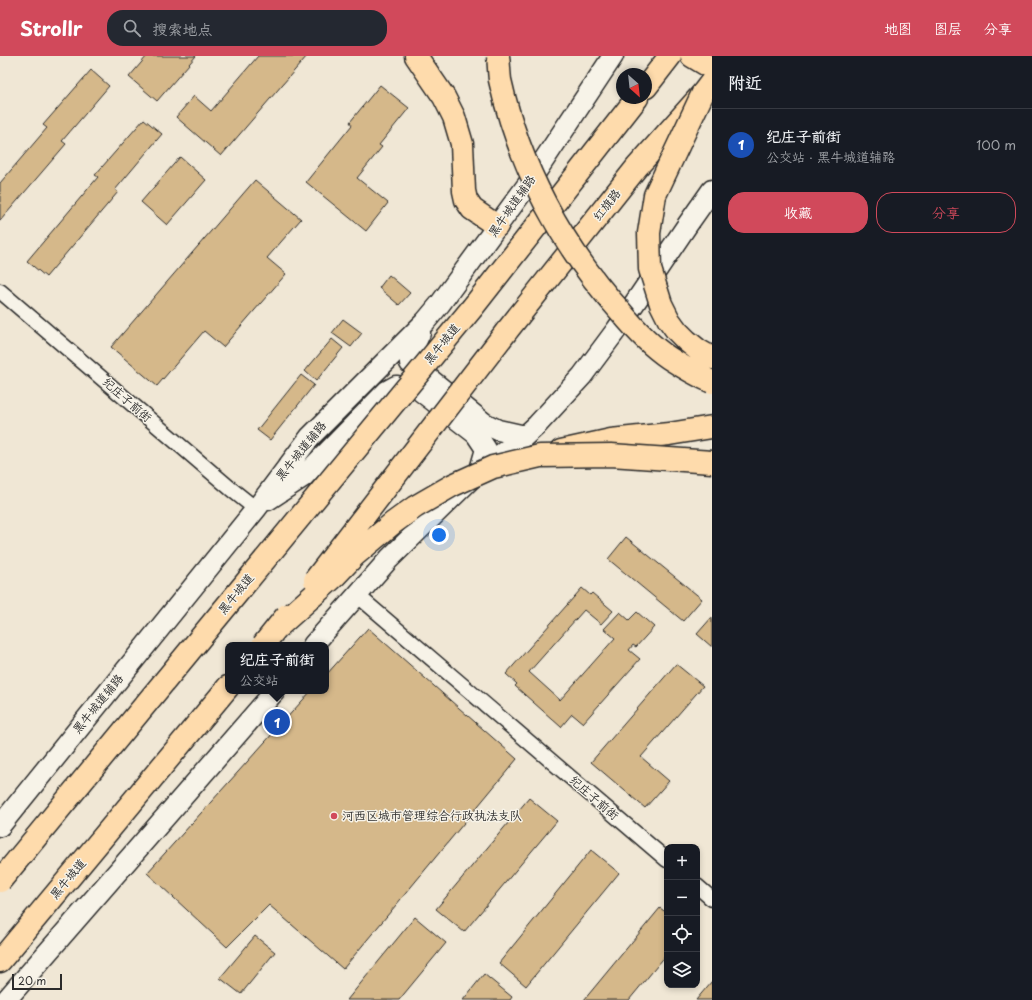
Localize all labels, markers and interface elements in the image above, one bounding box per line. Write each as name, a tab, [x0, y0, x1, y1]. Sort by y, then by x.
search box	[107, 10, 387, 46]
text: Strollr	[20, 14, 83, 42]
icon: search	[121, 17, 143, 39]
text: 搜索地点	[153, 17, 213, 40]
text: 地图	[884, 18, 912, 39]
text: 图层	[934, 18, 962, 39]
text: 分享	[984, 18, 1012, 39]
north arrow	[616, 68, 652, 104]
text: 附近	[728, 69, 762, 95]
text: 纪庄子前街	[766, 124, 841, 147]
text: 1	[738, 135, 744, 154]
text: 100 m	[976, 135, 1016, 154]
text: 公交站 · 黑牛城道辅路	[766, 147, 895, 166]
street label: 黑牛城道辅路	[483, 171, 539, 240]
street label: 红旗路	[588, 185, 624, 224]
button: 收藏	[728, 192, 868, 233]
button: 分享	[876, 192, 1016, 233]
street label: 黑牛城道	[419, 319, 463, 368]
street label: 纪庄子前街	[99, 373, 156, 426]
street label: 黑牛城道辅路	[271, 417, 330, 484]
your location	[429, 525, 449, 545]
street label: 黑牛城道	[213, 569, 257, 618]
popup	[225, 642, 329, 694]
text: 纪庄子前街	[239, 647, 315, 670]
street label: 黑牛城道辅路	[68, 670, 127, 737]
text: 公交站	[239, 670, 279, 689]
pin: 1	[264, 707, 290, 737]
street label: 纪庄子前街	[566, 771, 623, 824]
place label: 河西区城市管理综合行政执法支队	[342, 806, 522, 824]
marker: 河西区城市管理综合行政执法支队	[329, 811, 339, 821]
map controls	[664, 844, 700, 988]
button: +	[664, 844, 700, 880]
street label: 黑牛城道	[45, 854, 90, 903]
button: −	[664, 880, 700, 916]
button: locate	[664, 916, 700, 952]
button: layers	[664, 952, 700, 988]
scale bar	[12, 972, 62, 991]
text: 20 m	[18, 972, 46, 989]

